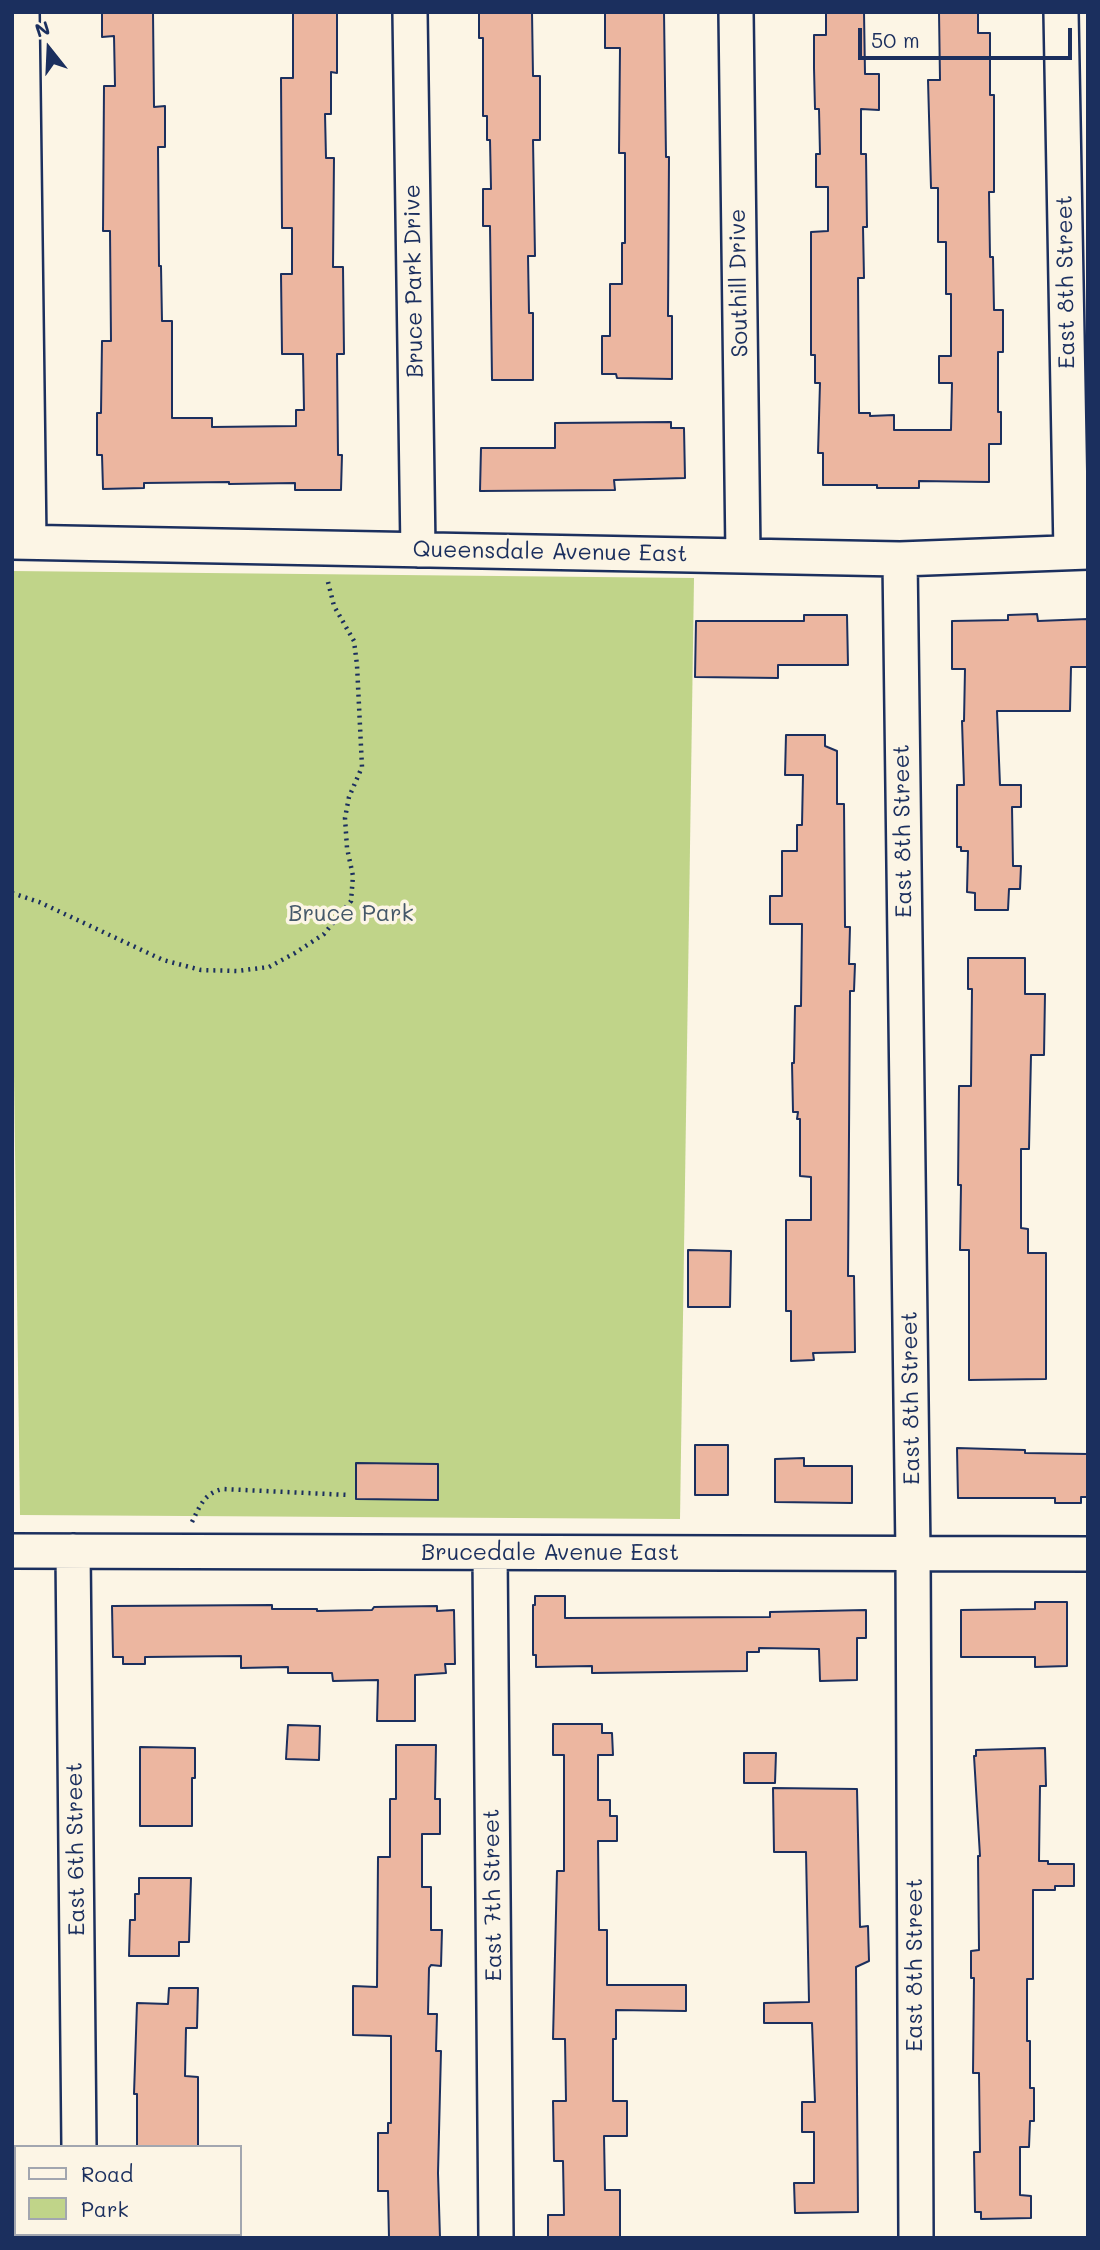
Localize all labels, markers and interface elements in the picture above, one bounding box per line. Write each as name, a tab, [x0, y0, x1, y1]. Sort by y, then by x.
north arrow	[14, 14, 84, 84]
text: N	[32, 14, 53, 43]
scale bar	[862, 14, 1076, 58]
text: 50 m	[871, 26, 920, 53]
street label: Bruce Park Drive	[399, 184, 429, 378]
street label: East 8th Street	[1051, 195, 1081, 369]
street label: Southill Drive	[724, 208, 754, 358]
street label: Queensdale Avenue East	[412, 536, 688, 568]
street label: East 8th Street	[888, 744, 918, 918]
park label: Bruce Park	[288, 900, 414, 928]
street label: East 8th Street	[896, 1311, 926, 1485]
street label: Brucedale Avenue East	[421, 1539, 679, 1567]
street label: East 6th Street	[61, 1762, 91, 1936]
street label: East 7th Street	[478, 1808, 508, 1982]
street label: East 8th Street	[901, 1878, 929, 2052]
legend	[14, 2145, 242, 2236]
text: Road	[81, 2160, 133, 2187]
text: Park	[81, 2195, 129, 2222]

